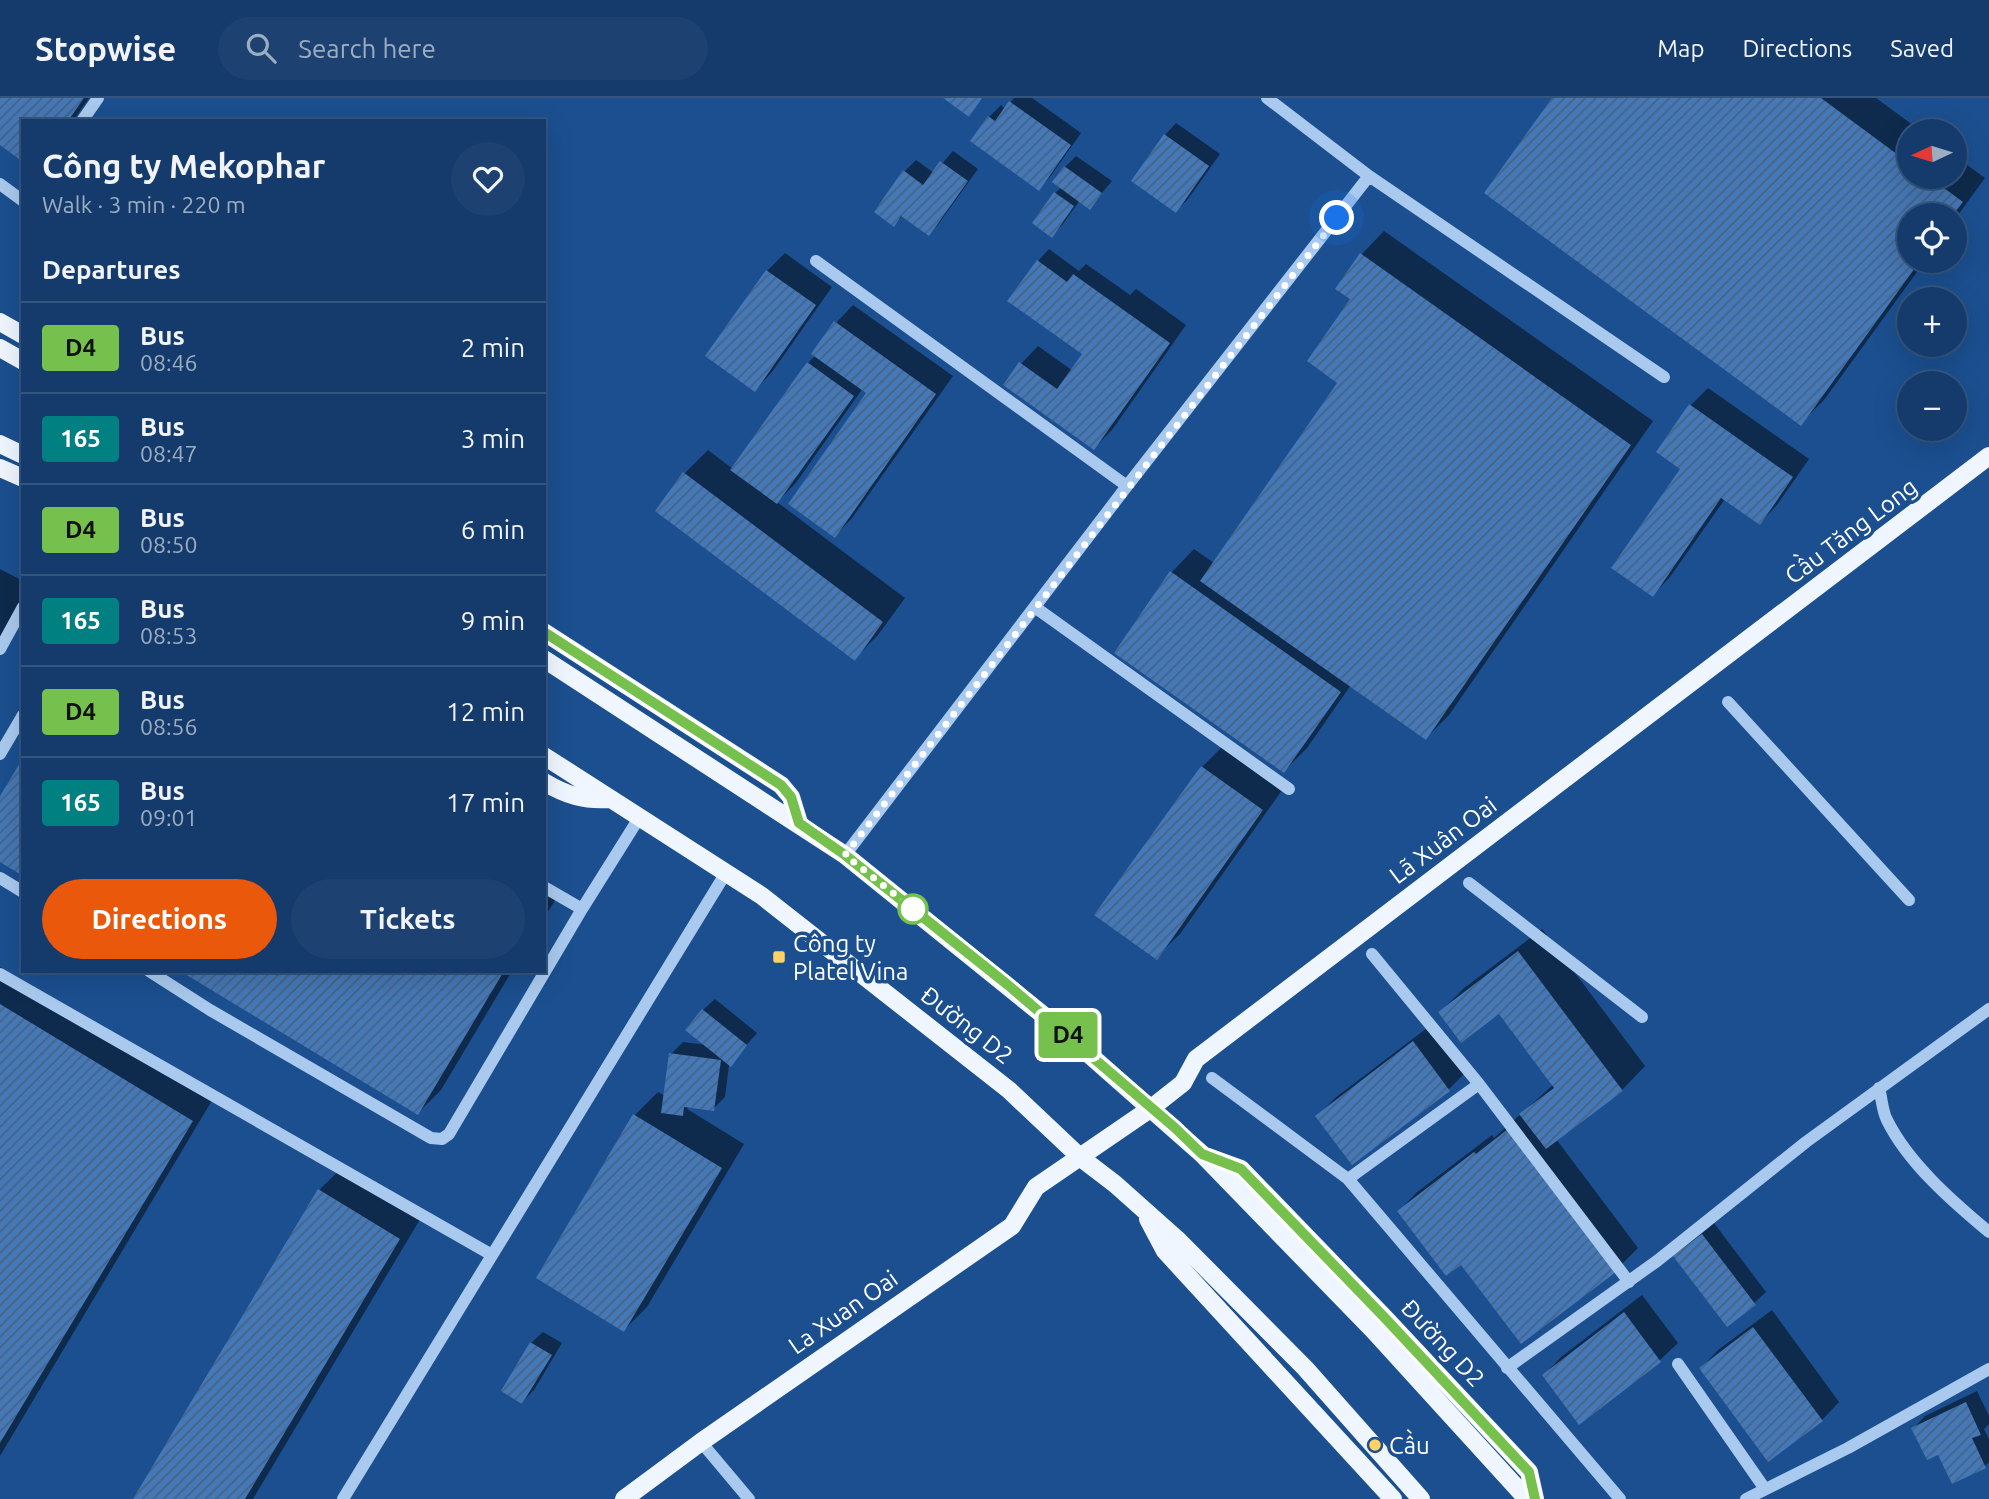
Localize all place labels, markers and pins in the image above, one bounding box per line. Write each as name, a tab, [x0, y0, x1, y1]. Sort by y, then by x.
unlabelled marker	[898, 894, 928, 924]
place label: Công ty Platel Vina	[793, 930, 908, 985]
marker: Công ty Platel Vina	[771, 949, 787, 965]
place label: Cầu	[1389, 1428, 1430, 1459]
marker: Cầu	[1367, 1437, 1383, 1453]

